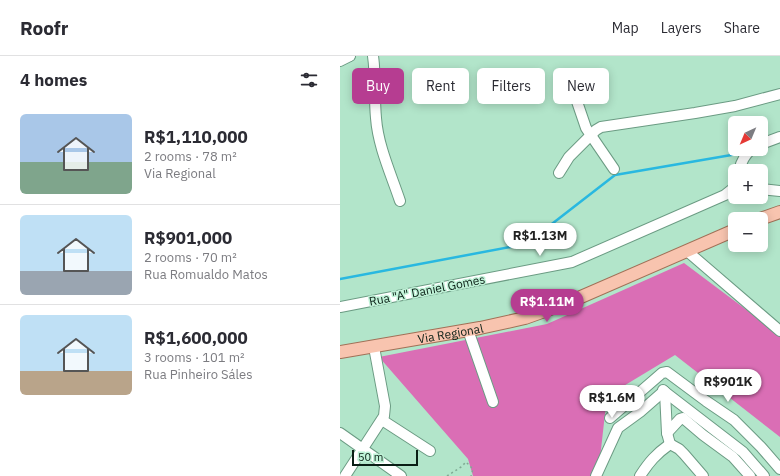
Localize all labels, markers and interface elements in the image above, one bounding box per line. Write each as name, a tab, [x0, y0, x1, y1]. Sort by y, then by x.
text: Roofr	[20, 16, 68, 40]
text: Map	[612, 19, 639, 37]
text: Layers	[661, 19, 702, 37]
text: Share	[724, 19, 760, 37]
chip: Buy	[352, 68, 404, 104]
chip: Rent	[412, 68, 469, 104]
chip: Filters	[477, 68, 545, 104]
chip: New	[553, 68, 609, 104]
text: 4 homes	[20, 69, 87, 91]
icon: filters	[298, 69, 320, 91]
north arrow	[728, 116, 768, 156]
map controls	[728, 116, 768, 252]
text: R$1,110,000	[144, 126, 248, 148]
icon: home	[52, 130, 100, 178]
text: 2 rooms · 78 m²	[144, 148, 237, 165]
button: +	[728, 164, 768, 204]
text: Via Regional	[144, 165, 216, 182]
button: −	[728, 212, 768, 252]
pin: R$1.13M	[503, 223, 577, 257]
text: R$901,000	[144, 227, 232, 249]
text: R$1.13M	[513, 227, 567, 244]
icon: home	[52, 231, 100, 279]
text: 2 rooms · 70 m²	[144, 249, 237, 266]
text: Rua Romualdo Matos	[144, 266, 268, 283]
street label: Rua "A" Daniel Gomes	[368, 271, 487, 309]
pin: R$1.11M	[510, 289, 584, 323]
text: R$1.11M	[520, 293, 574, 310]
street label: Via Regional	[416, 320, 485, 346]
text: R$1,600,000	[144, 327, 248, 349]
icon: home	[52, 331, 100, 379]
text: 3 rooms · 101 m²	[144, 349, 245, 366]
text: Rua Pinheiro Sáles	[144, 366, 253, 383]
pin: R$901K	[695, 369, 761, 403]
text: R$901K	[703, 373, 753, 390]
pin: R$1.6M	[579, 385, 645, 419]
text: R$1.6M	[589, 389, 635, 406]
scale bar	[352, 448, 418, 467]
text: 50 m	[358, 450, 383, 464]

